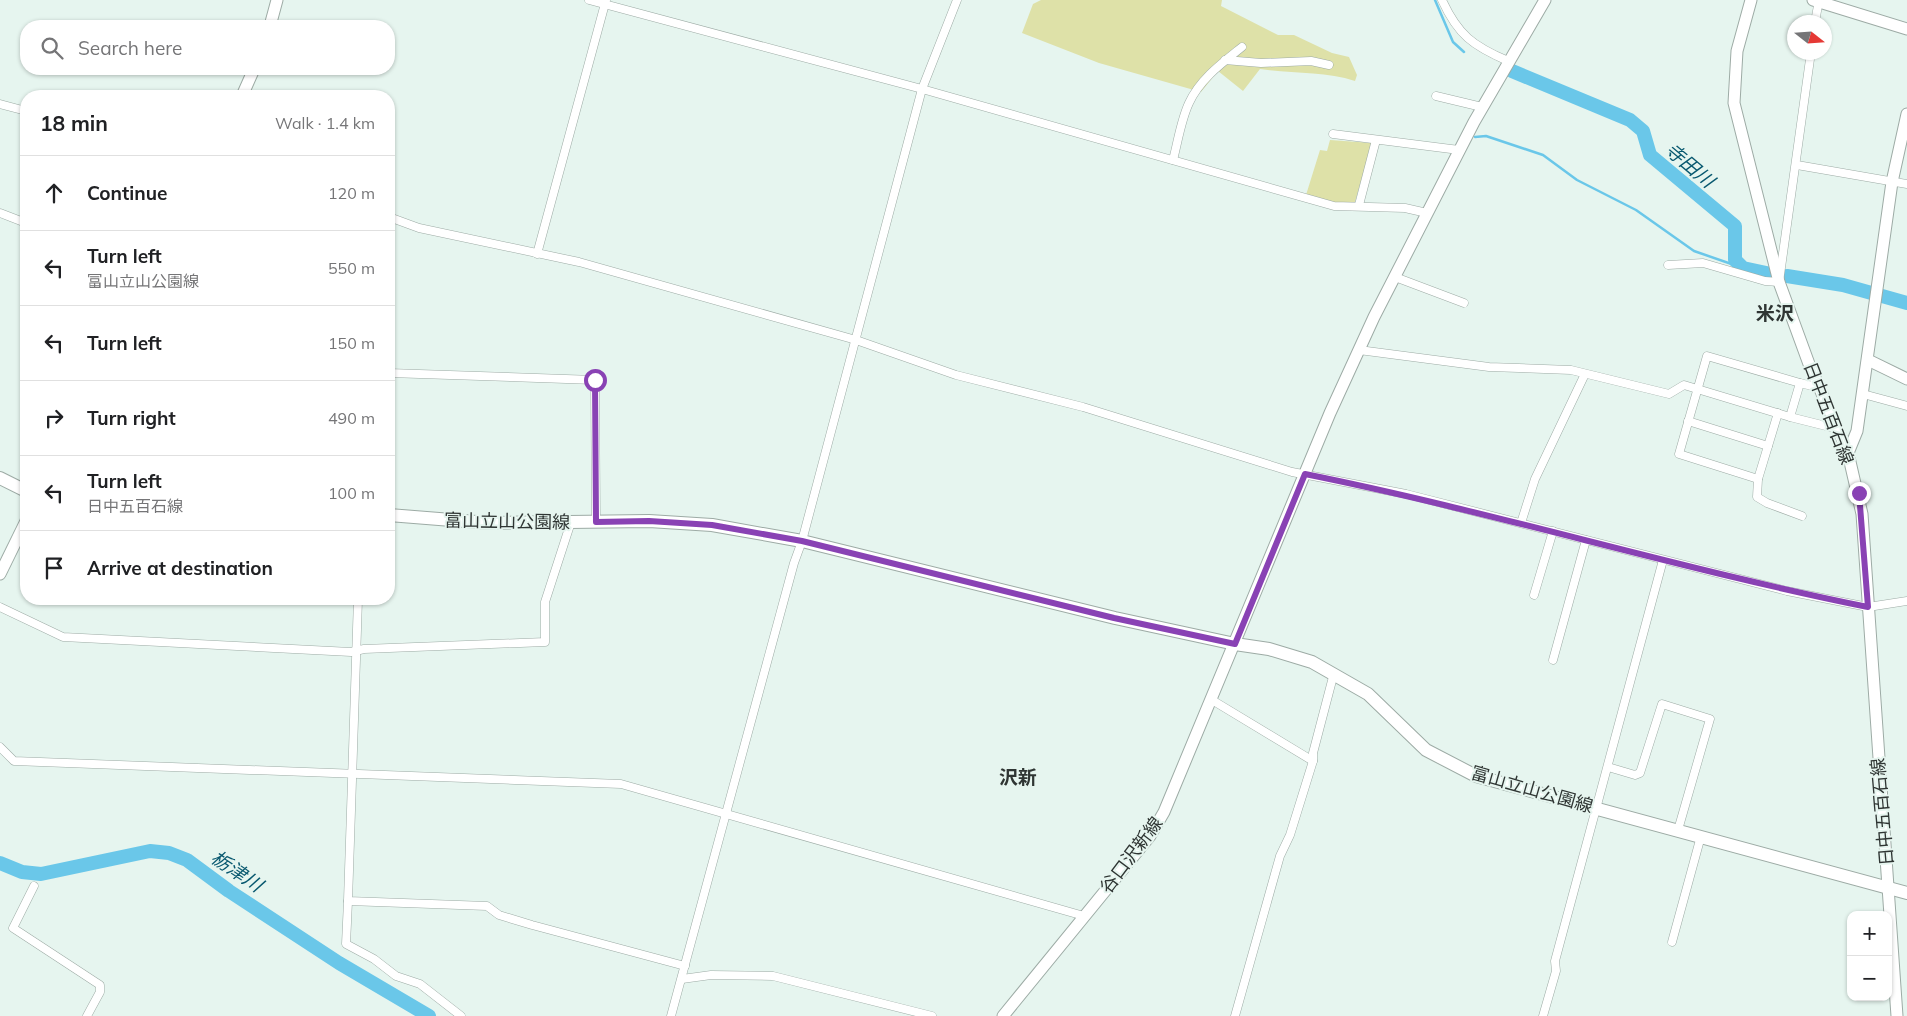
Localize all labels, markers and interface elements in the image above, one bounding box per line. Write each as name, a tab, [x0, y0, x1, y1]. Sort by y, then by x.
north arrow	[1787, 15, 1832, 60]
search box	[20, 20, 395, 75]
icon: search	[38, 34, 66, 62]
text: Search here	[78, 36, 182, 60]
text: 18 min	[40, 110, 108, 136]
text: Walk · 1.4 km	[275, 113, 375, 133]
water label: 寺田川	[1660, 137, 1721, 194]
icon: ahead	[40, 179, 68, 207]
text: Continue	[87, 181, 167, 205]
text: 120 m	[328, 183, 375, 203]
text: Turn left	[87, 244, 162, 268]
icon: left	[40, 254, 68, 282]
text: 550 m	[328, 258, 375, 278]
text: 富山立山公園線	[87, 271, 199, 291]
district label: 米沢	[1756, 301, 1794, 325]
icon: left	[40, 329, 68, 357]
text: Turn left	[87, 331, 162, 355]
text: 150 m	[328, 333, 375, 353]
street label: 日中五百石線	[1799, 358, 1859, 468]
route start	[584, 369, 607, 392]
icon: right	[40, 404, 68, 432]
text: Turn right	[87, 406, 176, 430]
text: 490 m	[328, 408, 375, 428]
text: Turn left	[87, 469, 162, 493]
icon: left	[40, 479, 68, 507]
route end	[1848, 482, 1871, 505]
text: 100 m	[328, 483, 375, 503]
text: 日中五百石線	[87, 496, 183, 516]
street label: 富山立山公園線	[444, 508, 570, 534]
icon: arrive	[40, 554, 68, 582]
text: Arrive at destination	[87, 556, 273, 580]
street label: 日中五百石線	[1866, 757, 1898, 867]
street label: 富山立山公園線	[1468, 761, 1596, 817]
district label: 沢新	[999, 765, 1037, 789]
street label: 谷口沢新線	[1095, 812, 1167, 898]
water label: 栃津川	[207, 845, 269, 898]
map controls	[1847, 911, 1892, 1001]
button: +	[1847, 911, 1892, 956]
button: −	[1847, 956, 1892, 1001]

